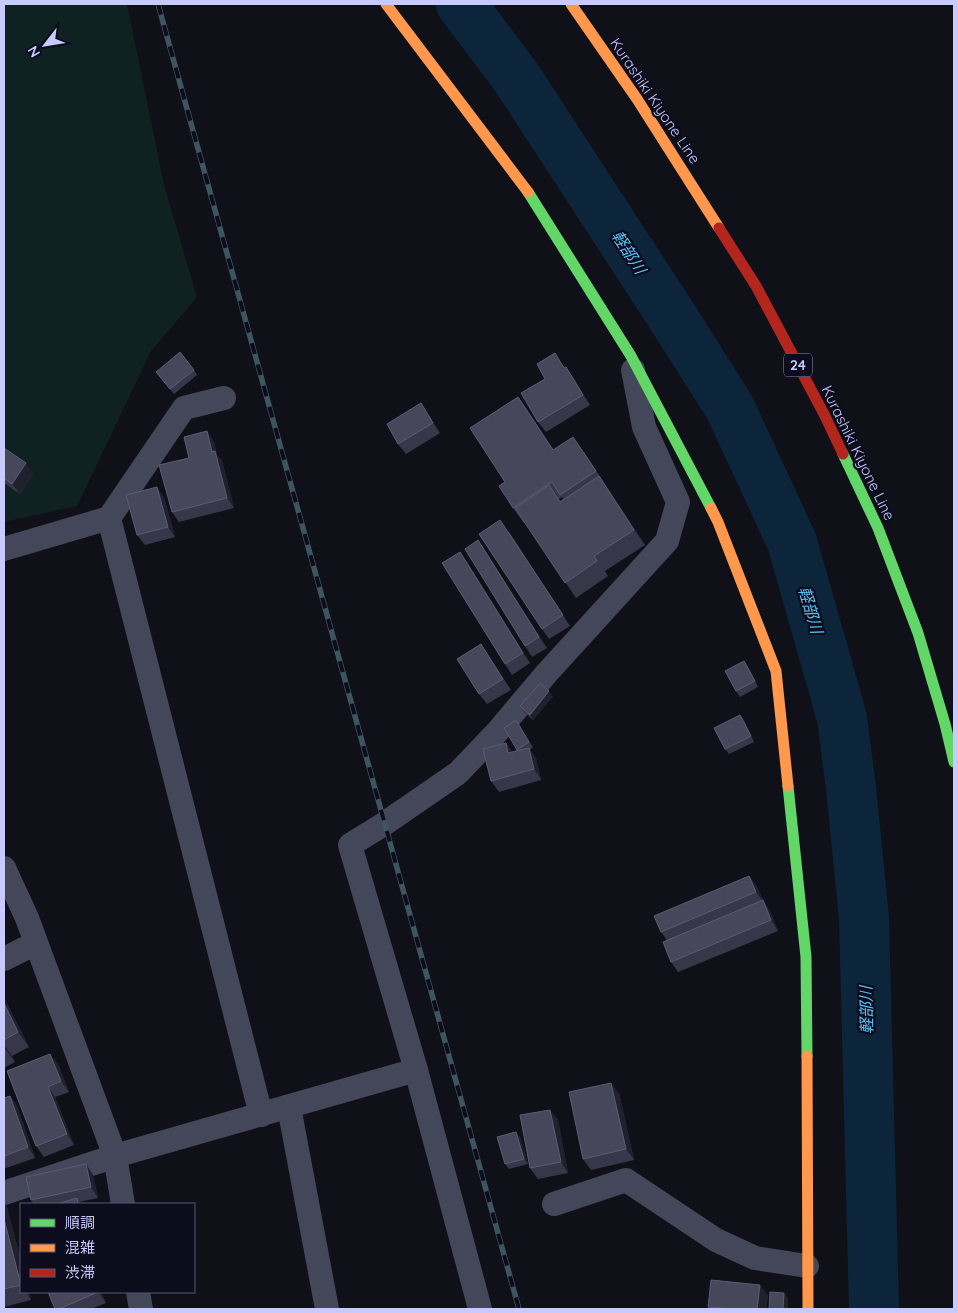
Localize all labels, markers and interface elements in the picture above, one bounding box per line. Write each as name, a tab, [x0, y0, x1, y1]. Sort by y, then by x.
north arrow	[20, 20, 70, 70]
street label: Kurashiki Kiyone Line	[606, 34, 705, 167]
text: N	[23, 43, 44, 61]
water label: 軽部川	[608, 226, 652, 279]
road number: 24	[784, 354, 812, 376]
street label: Kurashiki Kiyone Line	[818, 382, 899, 523]
water label: 軽部川	[795, 584, 828, 638]
water label: 軽部川	[856, 984, 876, 1034]
legend	[20, 1203, 195, 1293]
text: 順調	[65, 1213, 95, 1232]
text: 混雑	[65, 1238, 95, 1257]
text: 渋滞	[65, 1263, 95, 1282]

